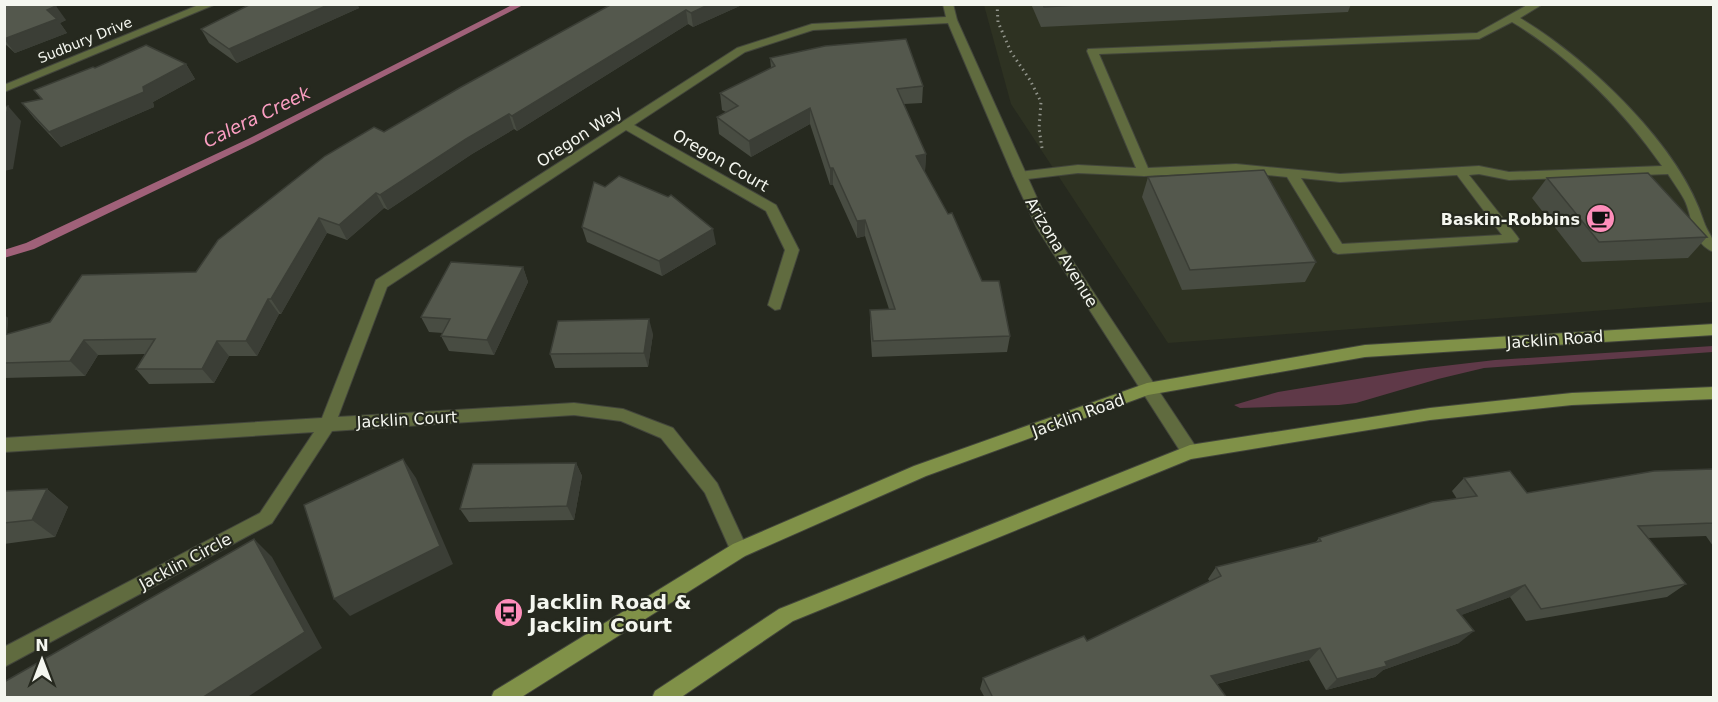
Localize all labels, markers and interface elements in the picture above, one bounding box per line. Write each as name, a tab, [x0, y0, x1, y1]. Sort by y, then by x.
street label: Sudbury Drive	[36, 14, 134, 66]
water label: Calera Creek	[200, 81, 315, 151]
street label: Oregon Way	[533, 102, 626, 171]
street label: Oregon Court	[669, 125, 772, 196]
street label: Arizona Avenue	[1021, 194, 1102, 311]
cafe icon: Baskin-Robbins	[1585, 203, 1617, 235]
place label: Baskin-Robbins	[1441, 210, 1580, 229]
street label: Jacklin Road	[1505, 327, 1604, 352]
street label: Jacklin Road	[1028, 390, 1127, 441]
street label: Jacklin Court	[355, 407, 458, 432]
street label: Jacklin Circle	[135, 529, 235, 594]
place label: Jacklin Road & Jacklin Court	[527, 590, 691, 637]
bus stop icon: Jacklin Road & Jacklin Court	[492, 597, 524, 629]
north arrow	[12, 630, 72, 690]
text: N	[35, 636, 49, 655]

